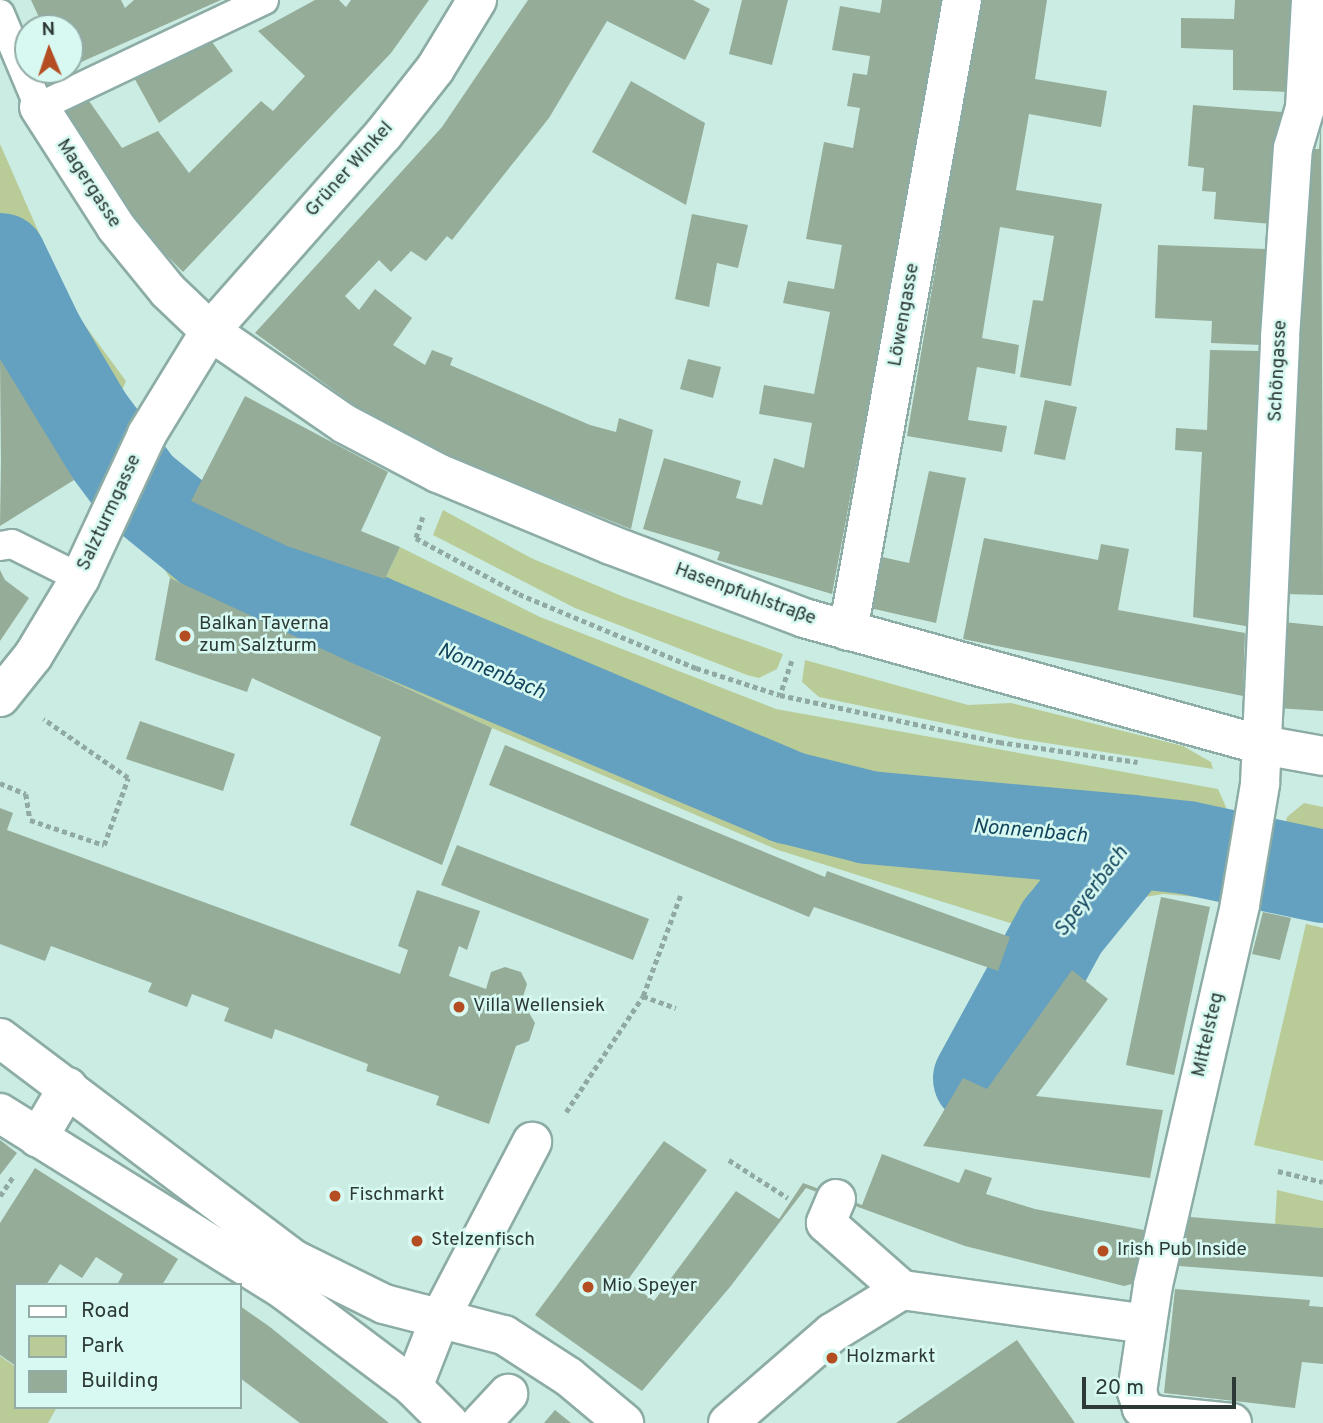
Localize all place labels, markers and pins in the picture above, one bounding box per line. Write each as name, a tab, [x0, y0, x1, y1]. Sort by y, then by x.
place label: Balkan Taverna zum Salzturm	[199, 614, 330, 658]
marker: Balkan Taverna zum Salzturm	[177, 628, 193, 644]
place label: Villa Wellensiek	[473, 996, 606, 1018]
marker: Villa Wellensiek	[451, 999, 467, 1015]
place label: Fischmarkt	[349, 1185, 444, 1207]
marker: Fischmarkt	[327, 1188, 343, 1204]
place label: Stelzenfisch	[431, 1230, 535, 1252]
marker: Stelzenfisch	[409, 1233, 425, 1249]
place label: Irish Pub Inside	[1117, 1240, 1247, 1262]
marker: Irish Pub Inside	[1095, 1243, 1111, 1259]
place label: Mio Speyer	[602, 1276, 697, 1298]
marker: Mio Speyer	[580, 1279, 596, 1295]
place label: Holzmarkt	[846, 1347, 935, 1369]
marker: Holzmarkt	[824, 1350, 840, 1366]

